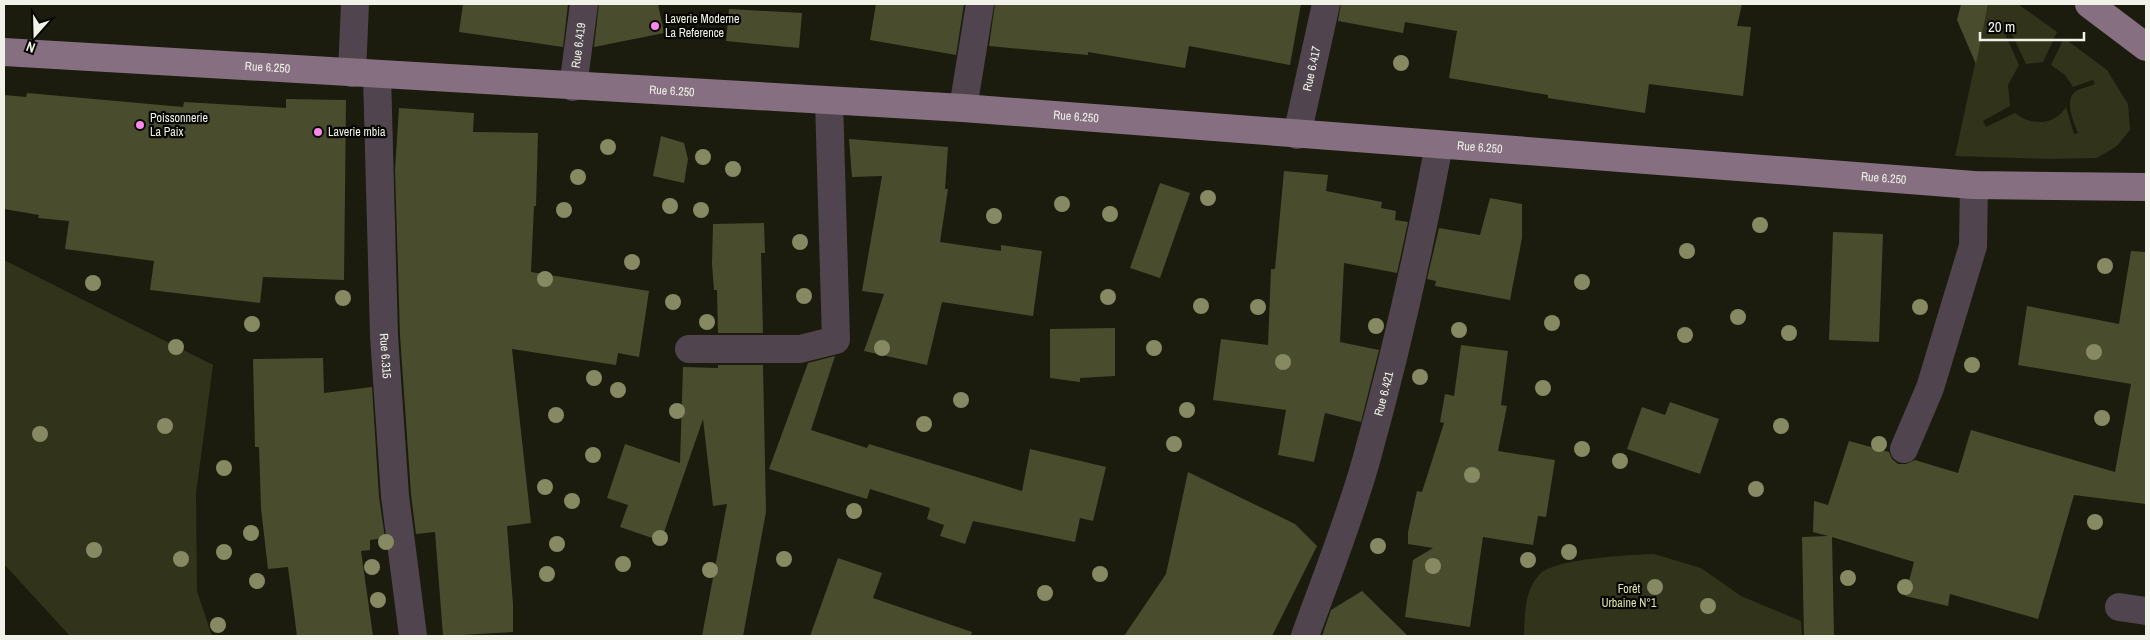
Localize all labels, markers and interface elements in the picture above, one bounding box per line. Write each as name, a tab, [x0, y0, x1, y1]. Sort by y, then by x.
north arrow	[10, 10, 60, 60]
scale bar	[1980, 10, 2084, 42]
place label: Laverie Moderne La Reference	[665, 11, 739, 41]
text: 20 m	[1988, 16, 2015, 37]
marker: Laverie Moderne La Reference	[649, 20, 661, 32]
street label: Rue 6.419	[568, 22, 589, 69]
text: N	[24, 37, 38, 57]
street label: Rue 6.417	[1299, 44, 1325, 93]
street label: Rue 6.250	[244, 58, 291, 77]
street label: Rue 6.250	[649, 82, 695, 100]
street label: Rue 6.250	[1053, 107, 1099, 126]
place label: Poissonnerie La Paix	[150, 110, 208, 140]
marker: Poissonnerie La Paix	[134, 119, 146, 131]
place label: Laverie mbia	[328, 124, 386, 140]
marker: Laverie mbia	[312, 126, 324, 138]
street label: Rue 6.250	[1457, 138, 1503, 157]
street label: Rue 6.250	[1860, 168, 1907, 188]
street label: Rue 6.315	[376, 333, 395, 380]
street label: Rue 6.421	[1371, 369, 1397, 418]
park label: Forêt Urbaine N°1	[1601, 581, 1657, 611]

